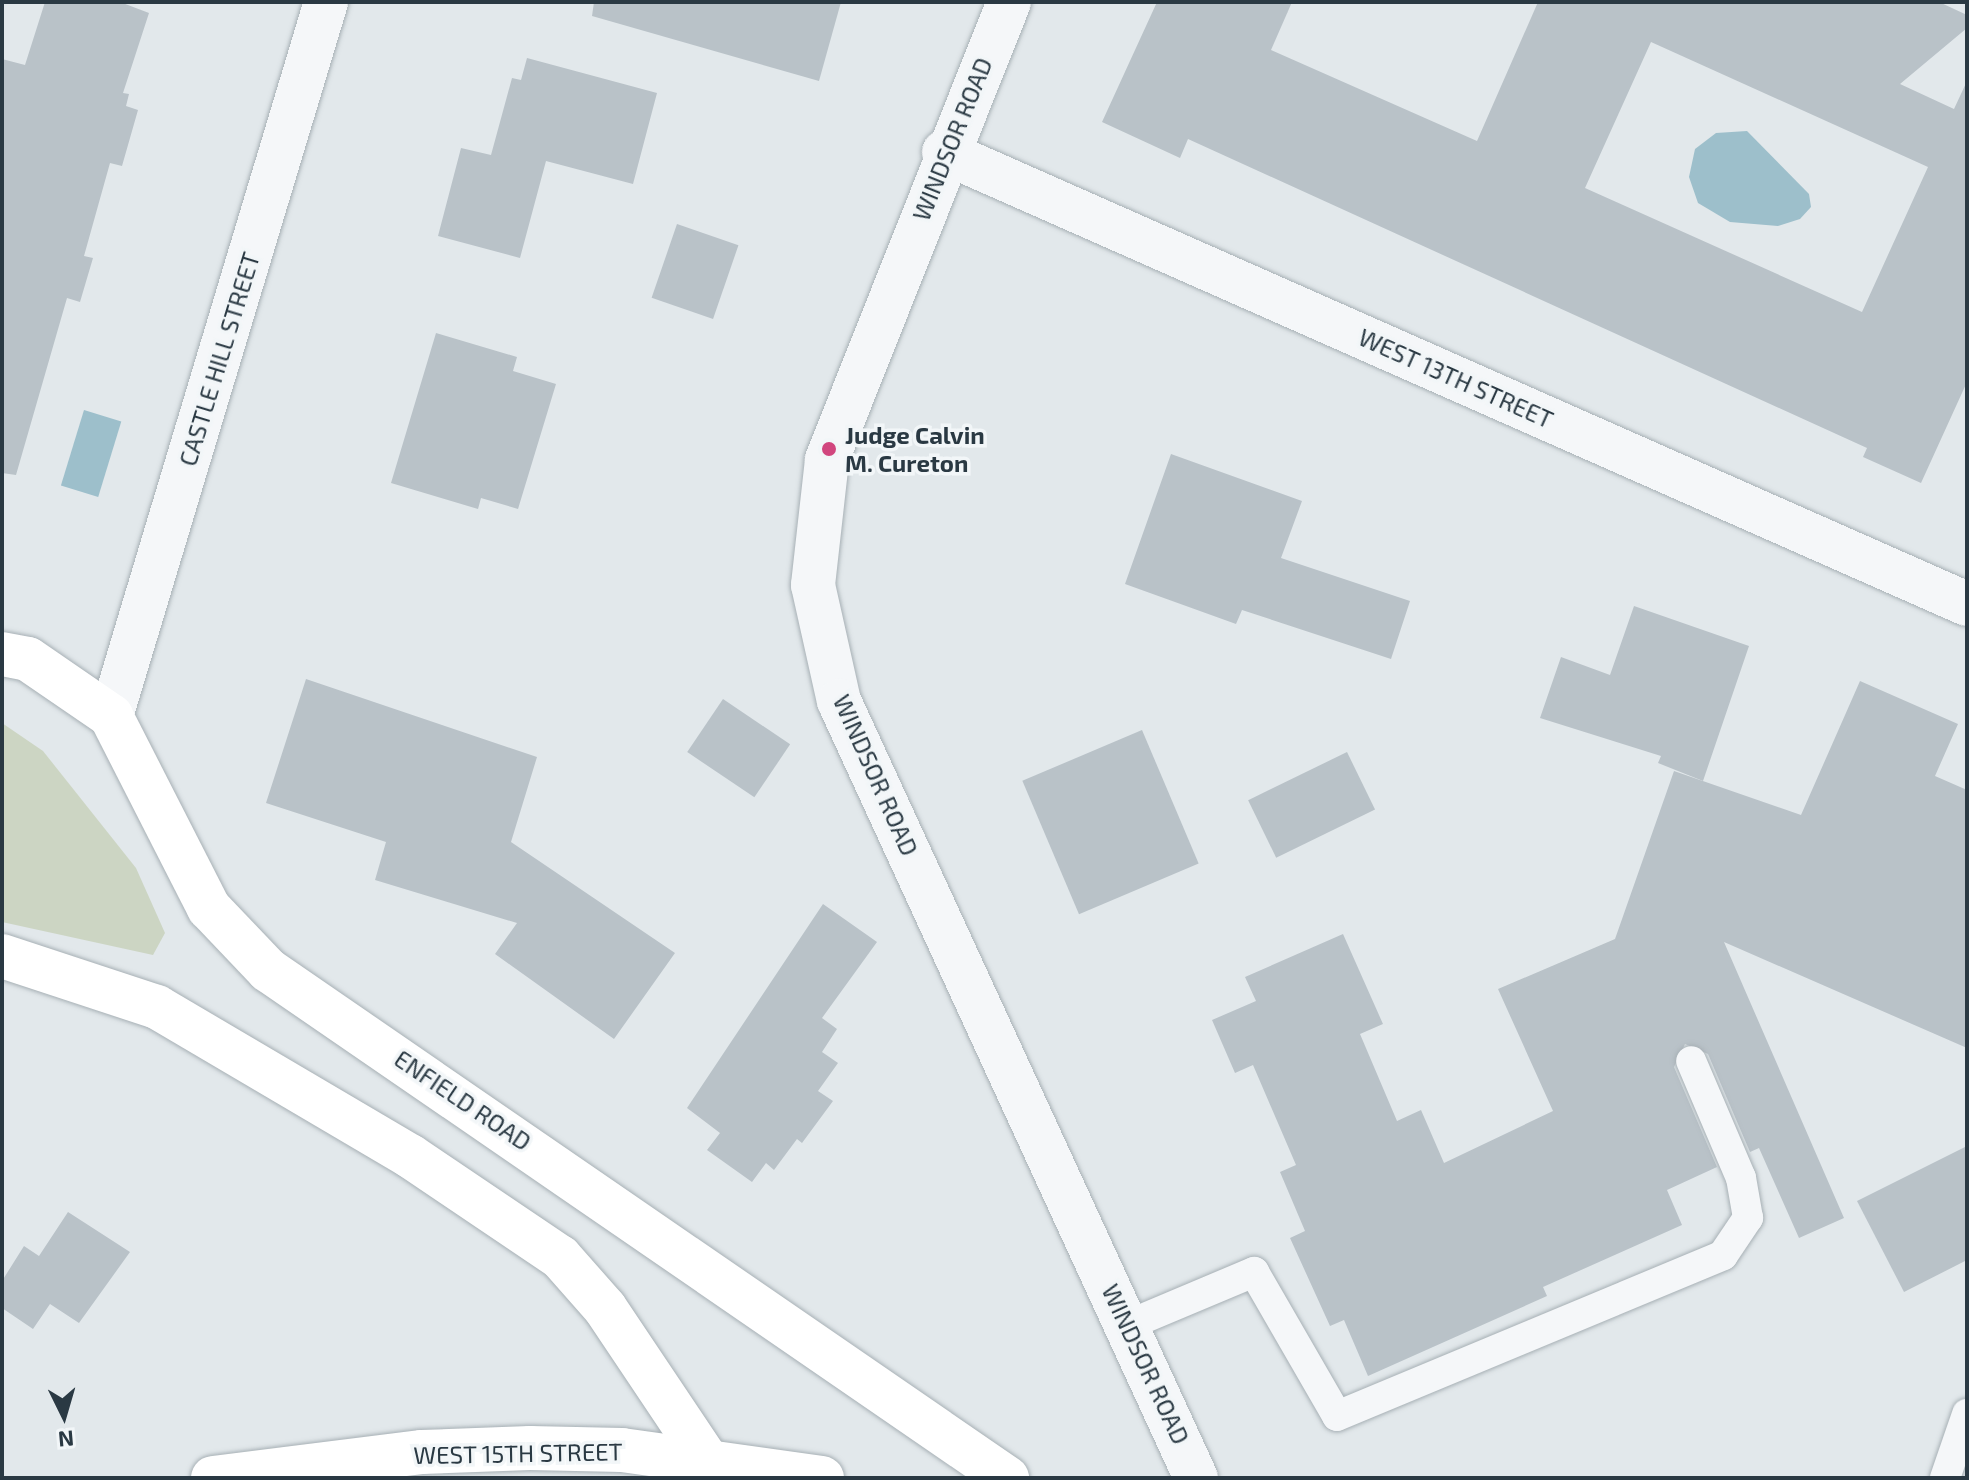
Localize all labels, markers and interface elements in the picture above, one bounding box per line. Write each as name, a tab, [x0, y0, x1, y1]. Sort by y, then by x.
street label: WINDSOR ROAD	[906, 53, 998, 225]
street label: CASTLE HILL STREET	[173, 248, 265, 470]
street label: WEST 13TH STREET	[1354, 322, 1558, 434]
place label: Judge Calvin M. Cureton	[845, 421, 985, 477]
marker: Judge Calvin M. Cureton	[820, 440, 838, 458]
street label: WINDSOR ROAD	[828, 690, 924, 860]
street label: ENFIELD ROAD	[389, 1044, 537, 1156]
street label: WINDSOR ROAD	[1096, 1279, 1196, 1449]
north arrow	[24, 1376, 104, 1456]
text: N	[57, 1426, 75, 1454]
street label: WEST 15TH STREET	[413, 1437, 623, 1469]

